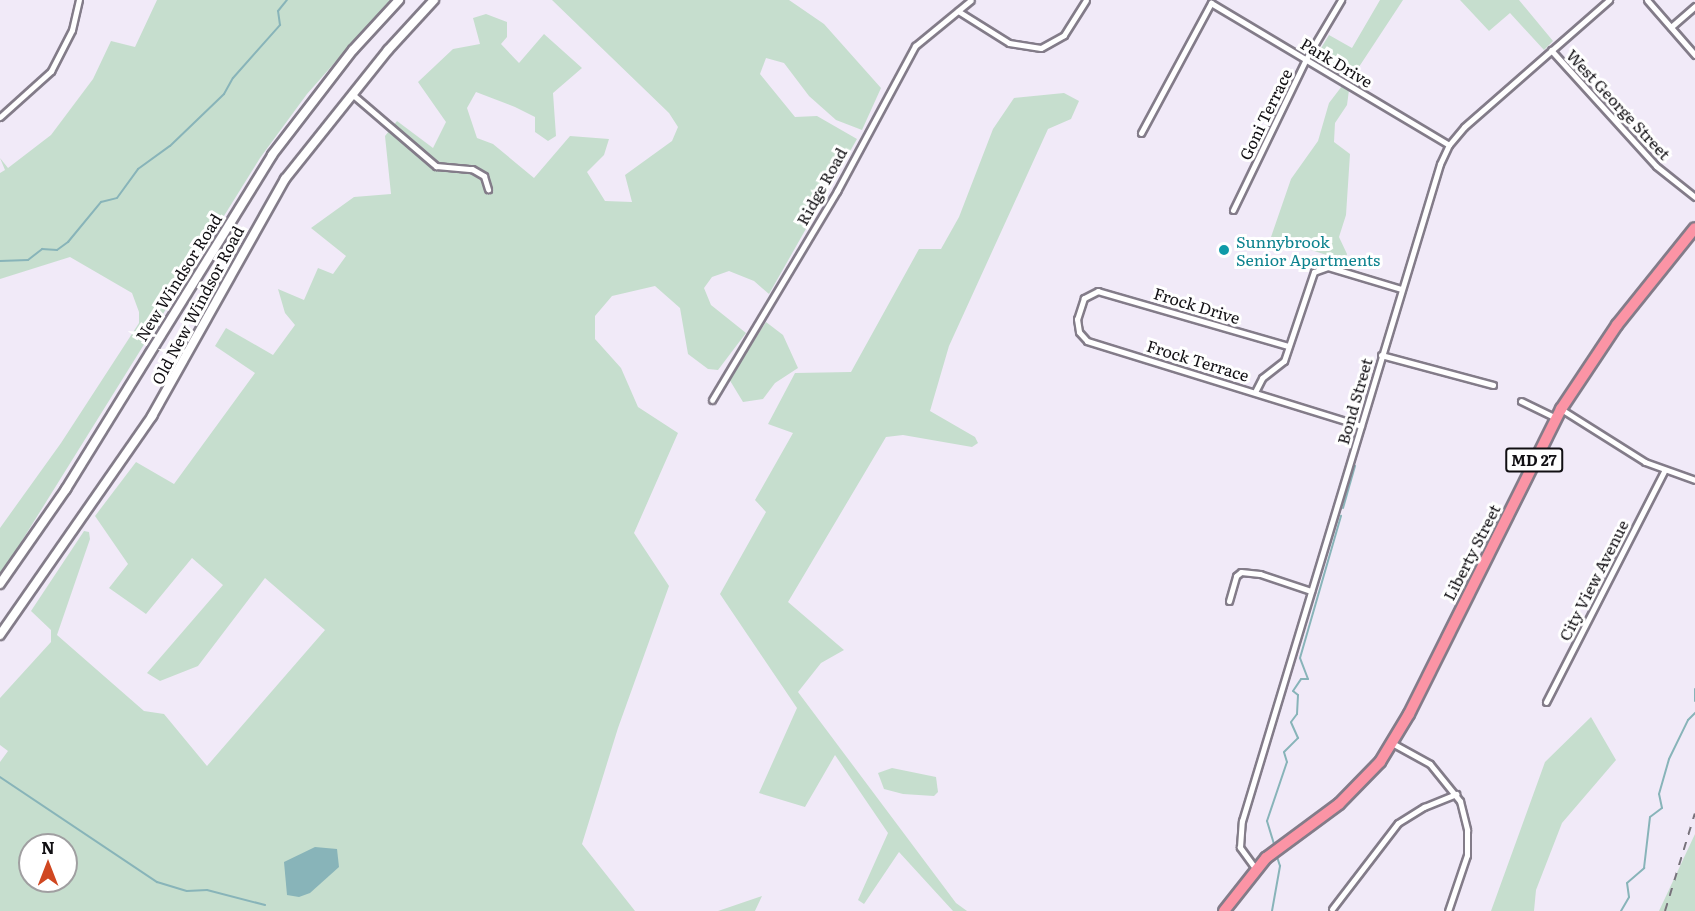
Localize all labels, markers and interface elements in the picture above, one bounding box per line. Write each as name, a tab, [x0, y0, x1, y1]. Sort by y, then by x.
street label: Park Drive	[1298, 33, 1376, 91]
street label: West George Street	[1563, 45, 1675, 163]
street label: Goni Terrace	[1235, 65, 1295, 163]
street label: Ridge Road	[792, 144, 850, 228]
street label: New Windsor Road	[131, 210, 225, 344]
street label: Old New Windsor Road	[147, 223, 247, 387]
place label: Sunnybrook Senior Apartments	[1236, 231, 1380, 269]
marker: Sunnybrook Senior Apartments	[1217, 243, 1231, 257]
street label: Frock Drive	[1152, 283, 1242, 327]
street label: Frock Terrace	[1145, 335, 1251, 385]
street label: Bond Street	[1333, 356, 1375, 446]
road number: MD 27	[1504, 448, 1564, 472]
street label: Liberty Street	[1439, 501, 1503, 603]
street label: City View Avenue	[1554, 516, 1632, 644]
north arrow	[18, 833, 78, 893]
text: N	[41, 835, 55, 859]

